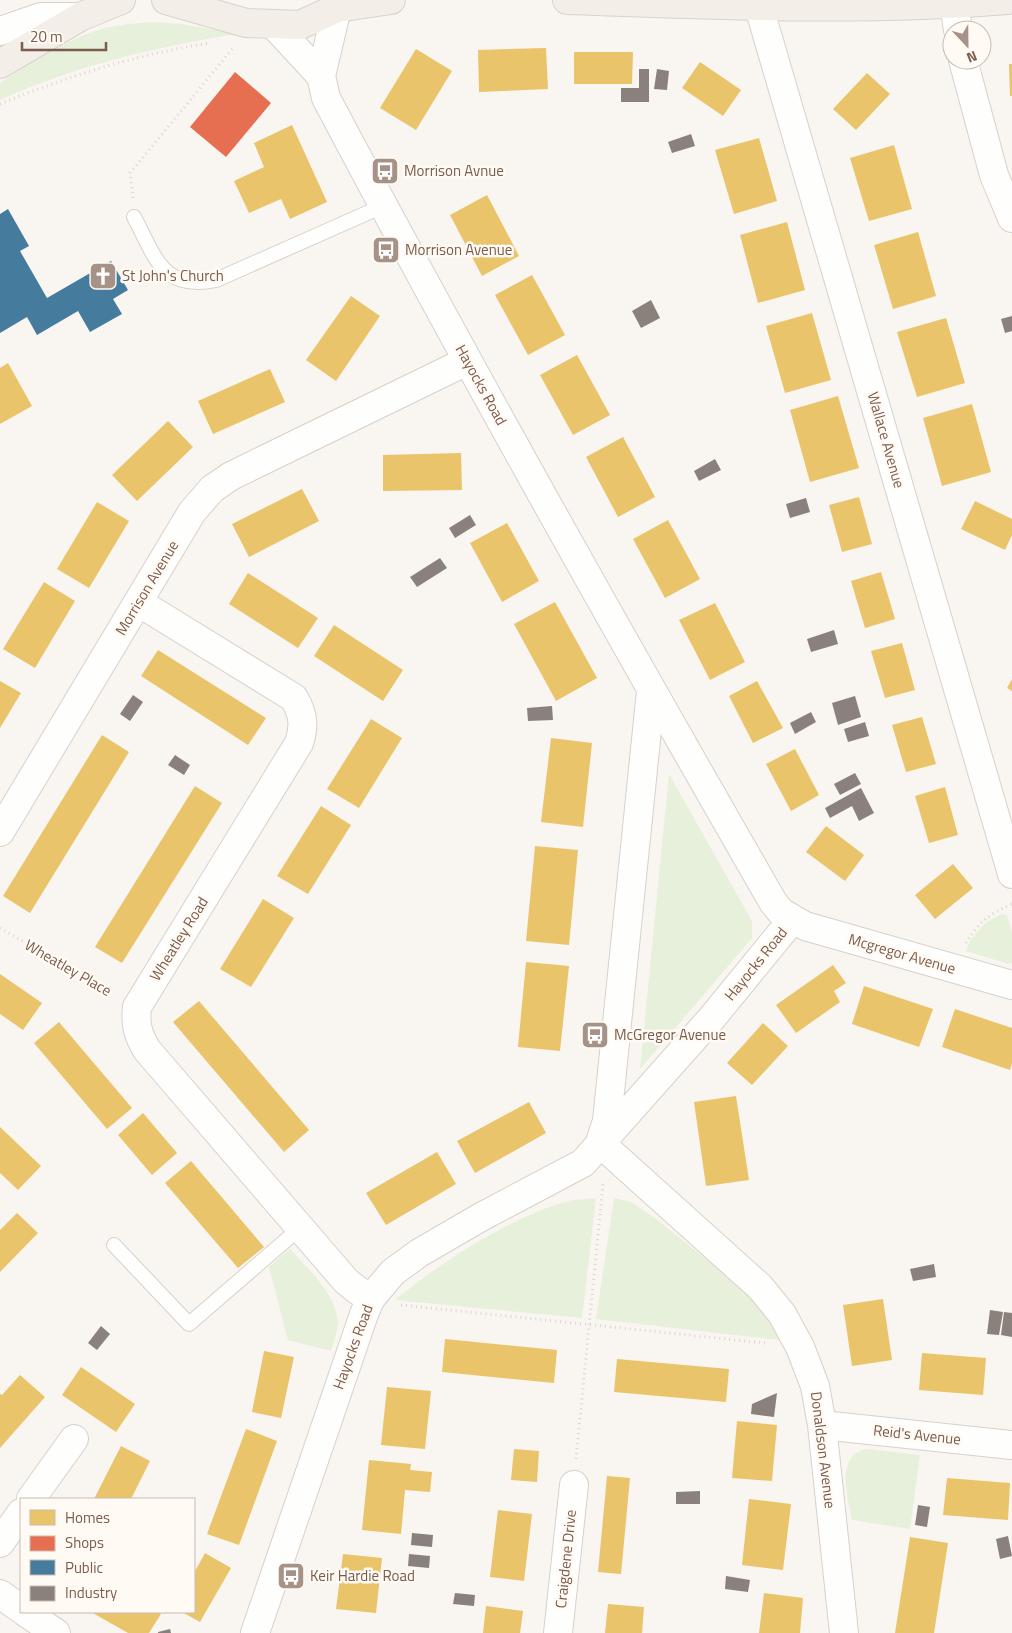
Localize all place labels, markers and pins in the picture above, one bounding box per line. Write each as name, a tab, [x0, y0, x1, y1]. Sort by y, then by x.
bus stop icon: Morrison Avnue	[370, 156, 400, 186]
place label: Morrison Avnue	[404, 159, 504, 182]
bus stop icon: Morrison Avenue	[371, 235, 401, 265]
place label: Morrison Avenue	[405, 238, 512, 261]
church icon: St John's Church	[88, 261, 118, 291]
place label: St John's Church	[122, 264, 224, 287]
bus stop icon: McGregor Avenue	[580, 1020, 610, 1050]
place label: McGregor Avenue	[614, 1023, 726, 1046]
bus stop icon: Keir Hardie Road	[276, 1561, 306, 1591]
place label: Keir Hardie Road	[310, 1564, 415, 1587]

